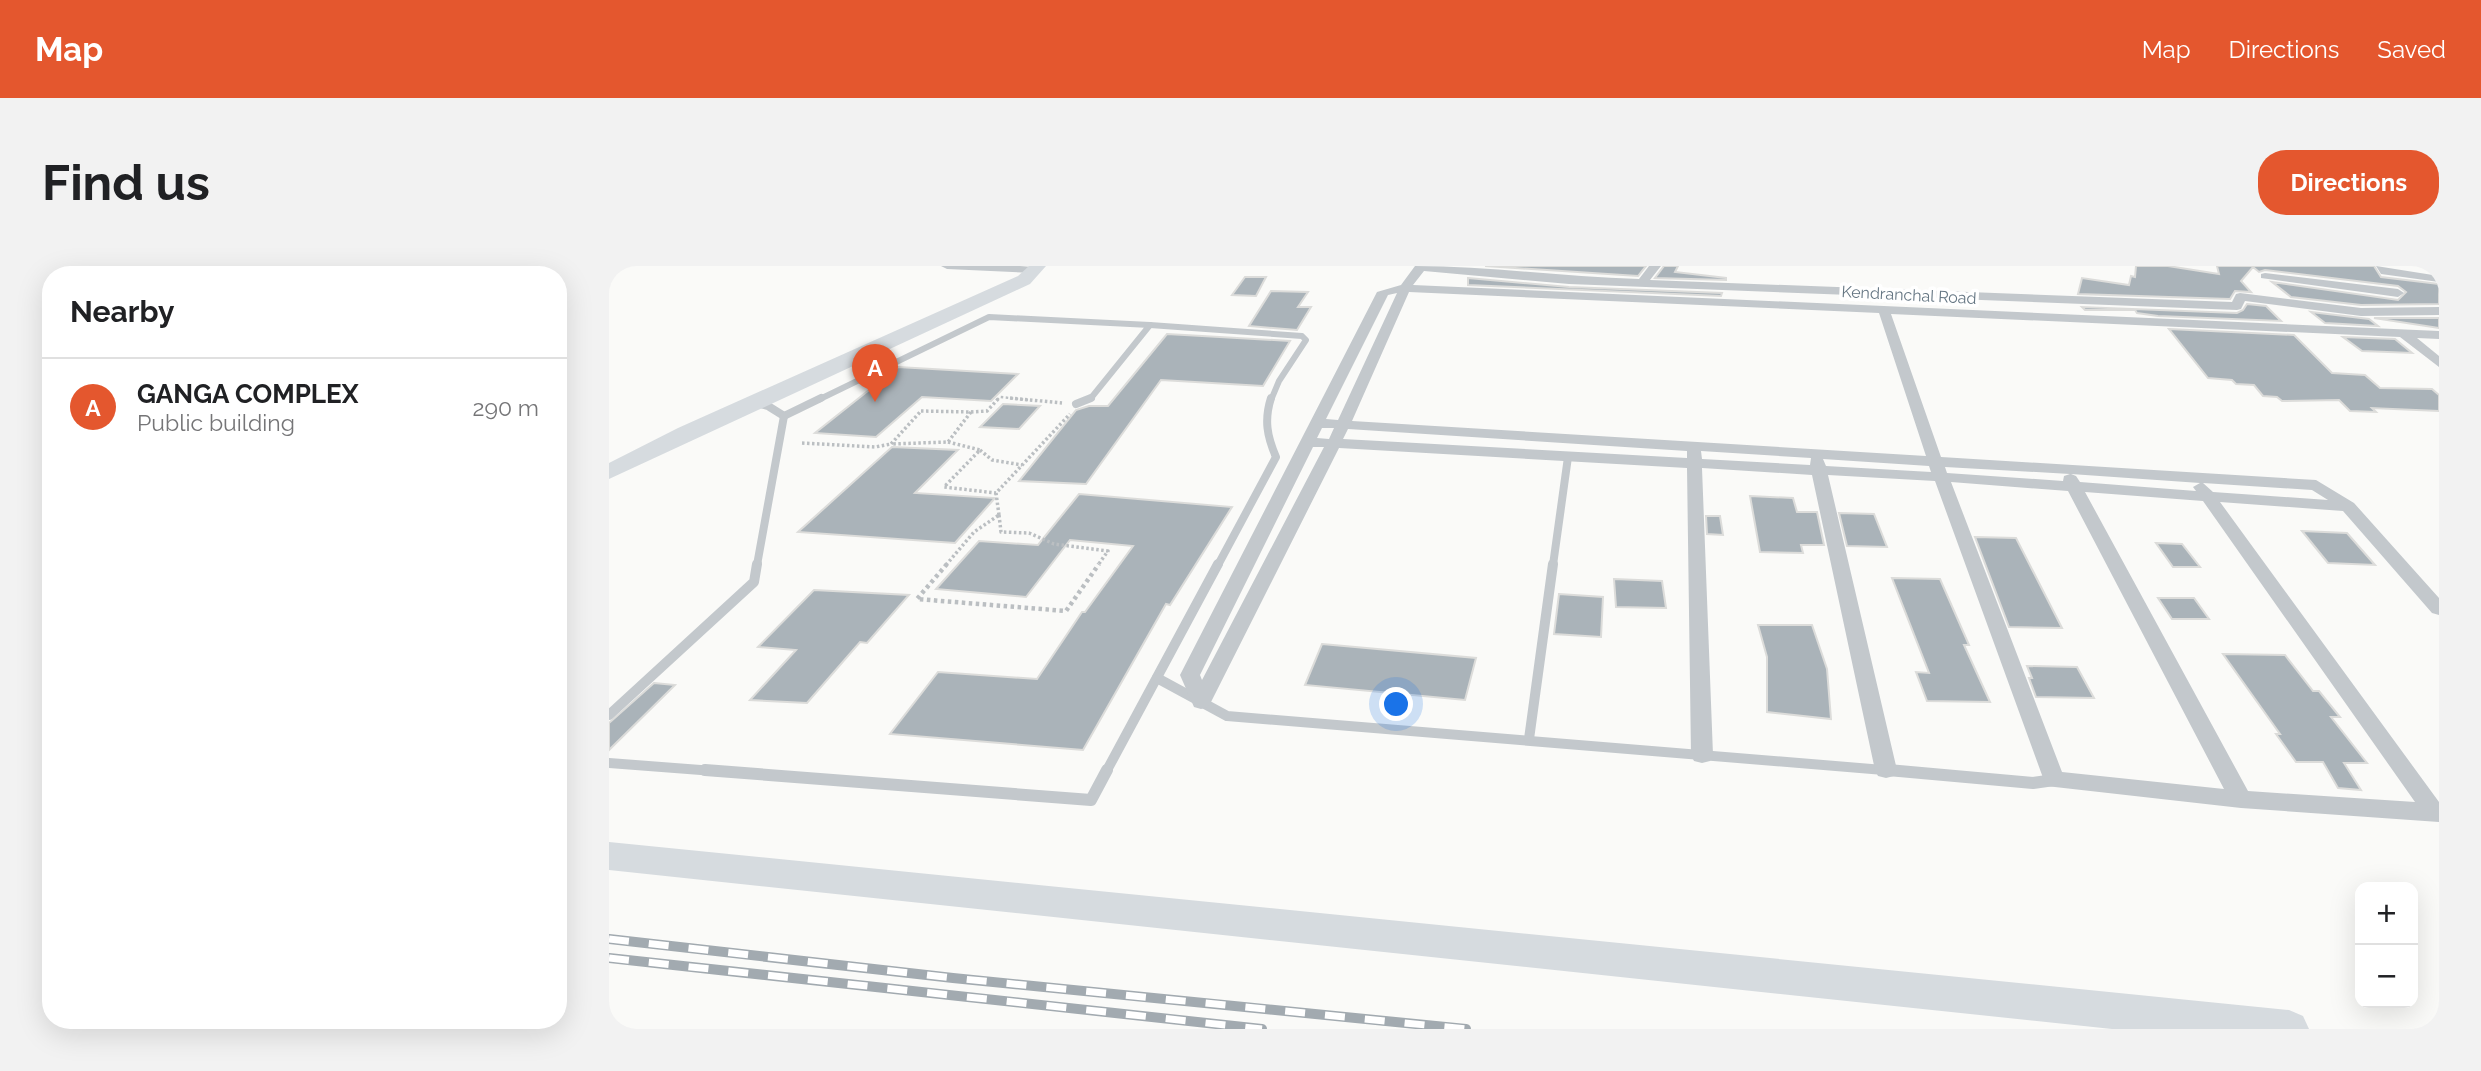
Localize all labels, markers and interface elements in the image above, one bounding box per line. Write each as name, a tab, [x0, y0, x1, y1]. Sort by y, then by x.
text: Map	[35, 30, 103, 69]
text: Map	[2142, 35, 2191, 64]
text: Directions	[2229, 35, 2339, 64]
text: Saved	[2377, 35, 2446, 64]
button: Directions	[2258, 150, 2439, 215]
text: Find us	[42, 154, 210, 211]
street label: Kendranchal Road	[1841, 282, 1977, 308]
text: Nearby	[70, 294, 174, 329]
pin: A	[852, 344, 898, 402]
text: GANGA COMPLEX	[137, 379, 358, 409]
text: A	[85, 394, 101, 421]
text: 290 m	[472, 394, 539, 421]
text: Public building	[137, 409, 295, 436]
your location	[1379, 687, 1413, 721]
map controls	[2355, 882, 2418, 1008]
button: +	[2355, 882, 2418, 945]
button: −	[2355, 945, 2418, 1008]

